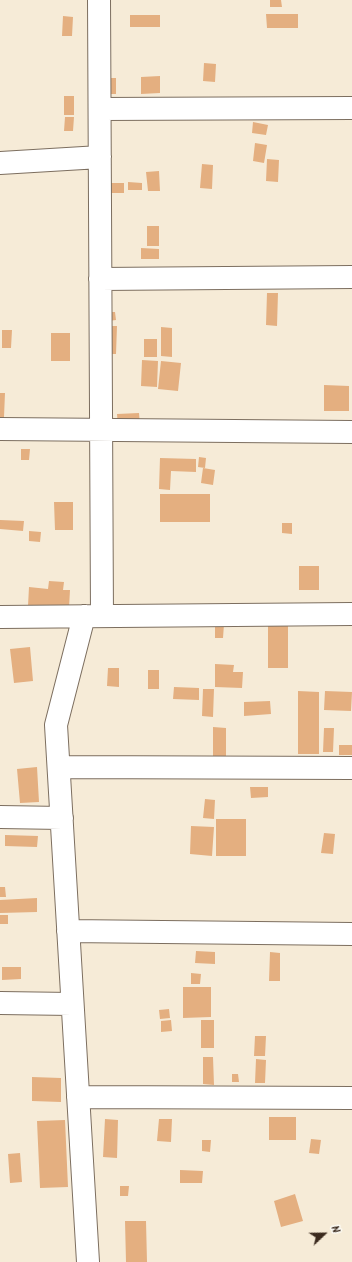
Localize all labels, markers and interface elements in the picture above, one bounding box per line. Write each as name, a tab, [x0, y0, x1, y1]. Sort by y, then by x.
north arrow	[304, 1214, 344, 1254]
text: N	[325, 1223, 345, 1236]

